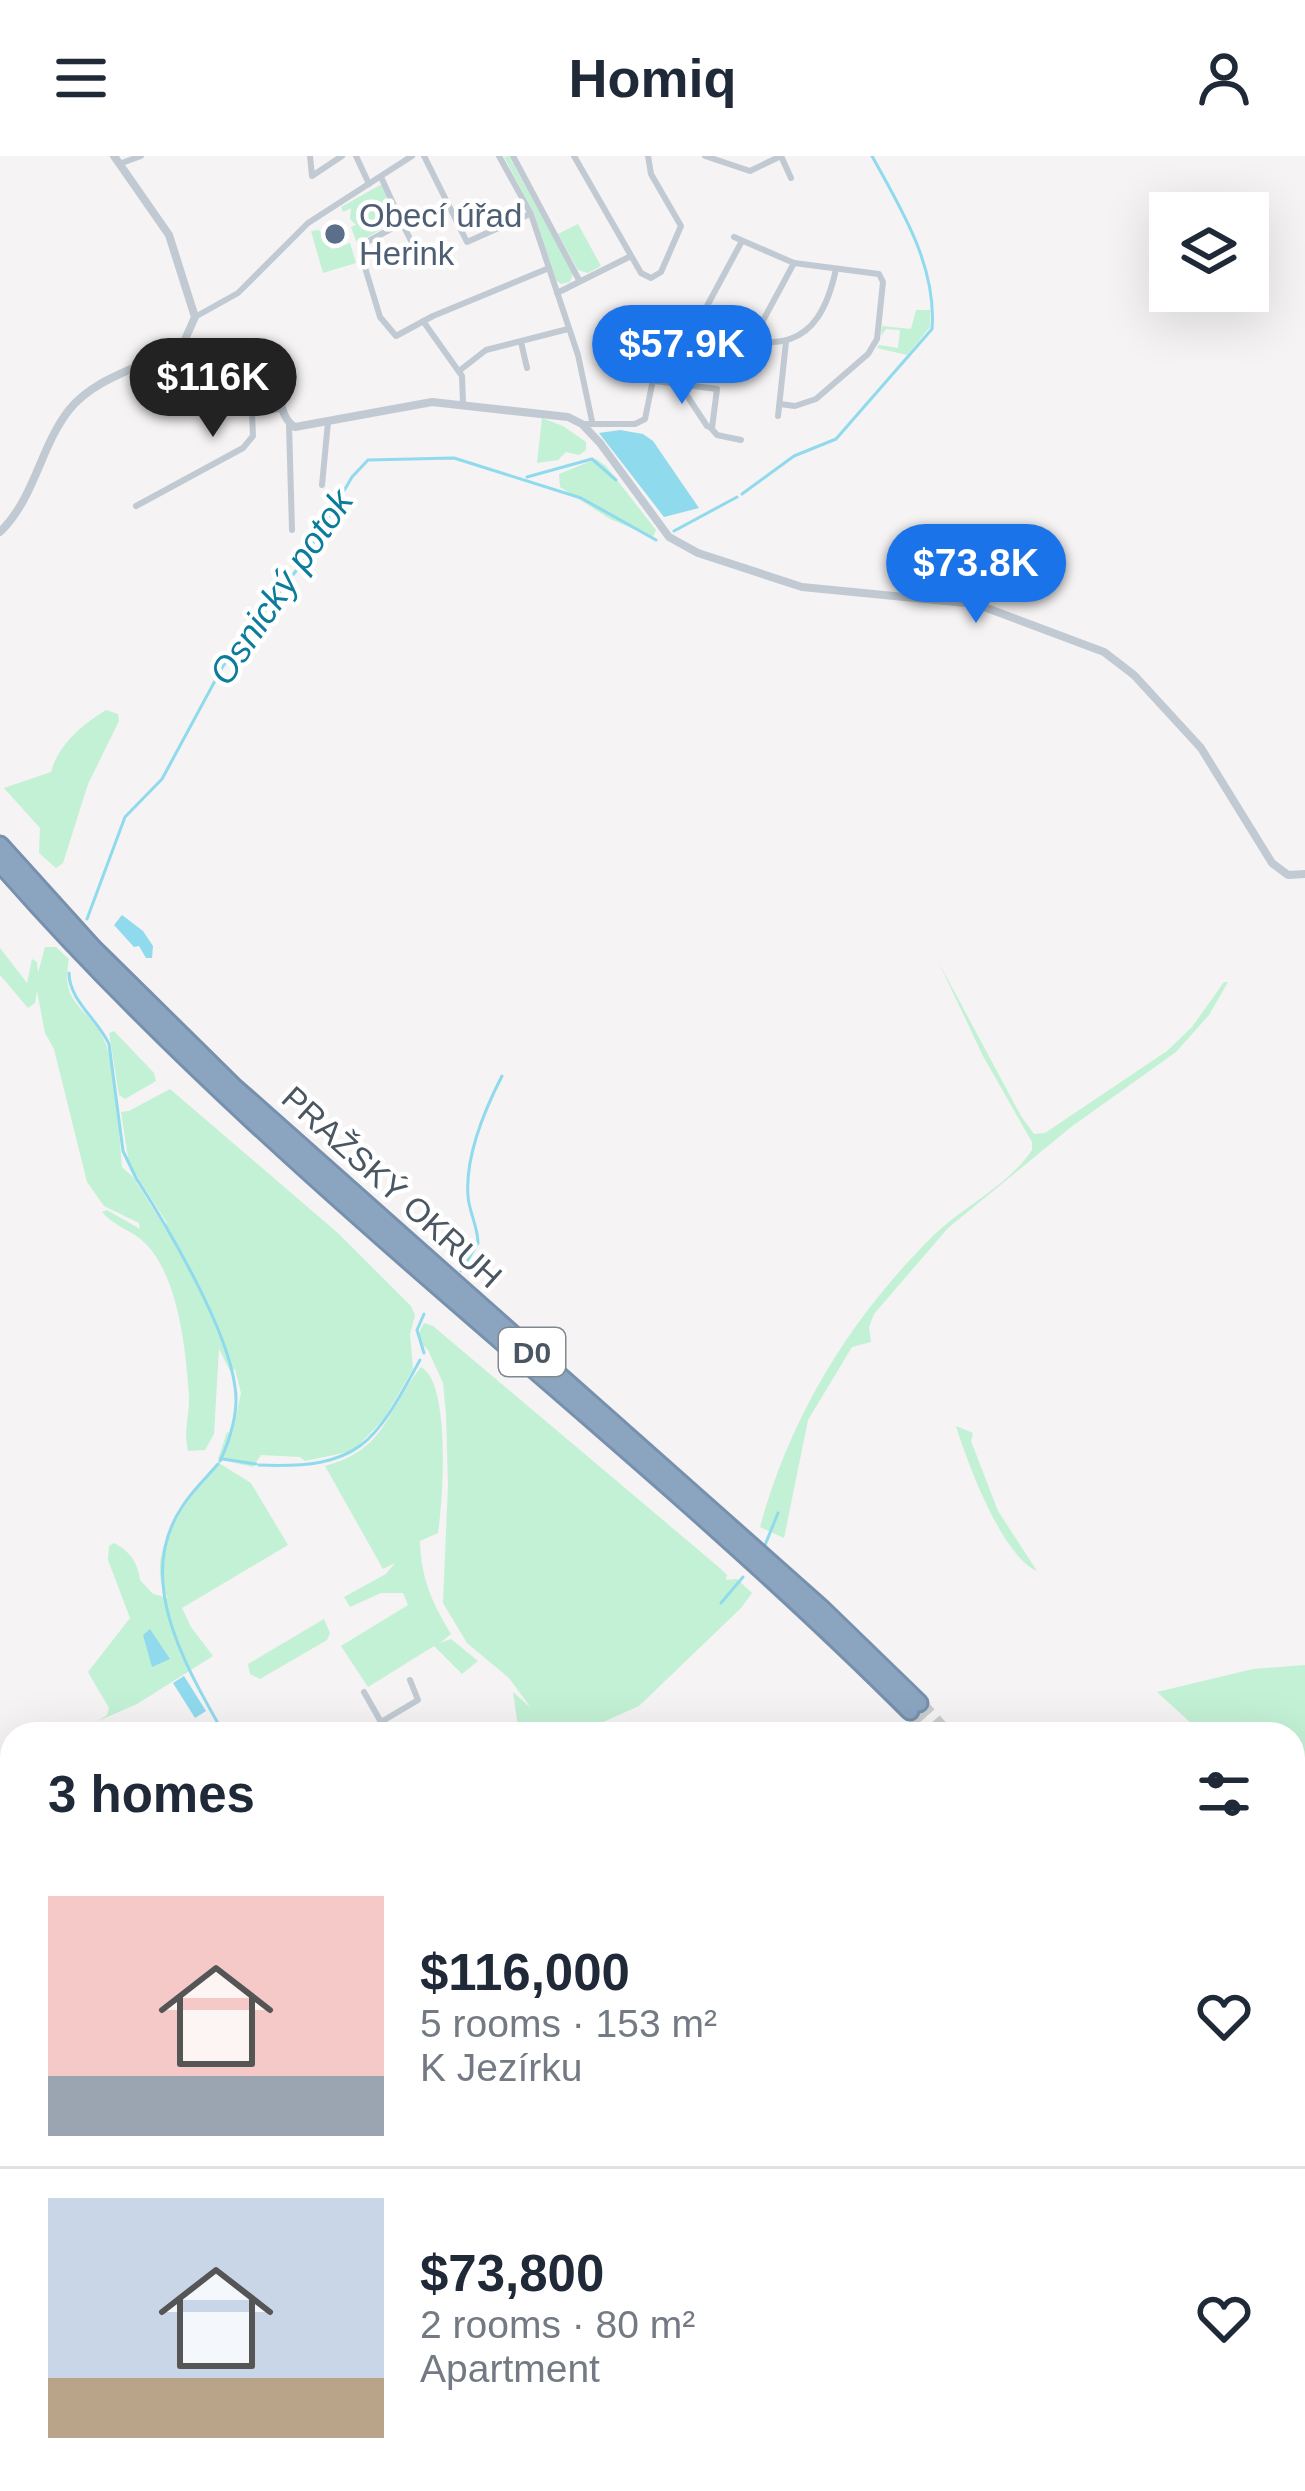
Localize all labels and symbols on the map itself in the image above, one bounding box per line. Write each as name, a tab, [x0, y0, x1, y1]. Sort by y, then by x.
place label: Obecí úřad Herink	[359, 197, 522, 272]
marker: Obecí úřad Herink	[322, 221, 348, 247]
pin: $57.9K	[584, 305, 780, 407]
pin: $116K	[129, 338, 297, 440]
water label: Osnický potok	[201, 480, 362, 692]
pin: $73.8K	[878, 524, 1074, 626]
street label: PRAŽSKÝ OKRUH	[275, 1079, 509, 1295]
road number: D0	[499, 1328, 565, 1376]

